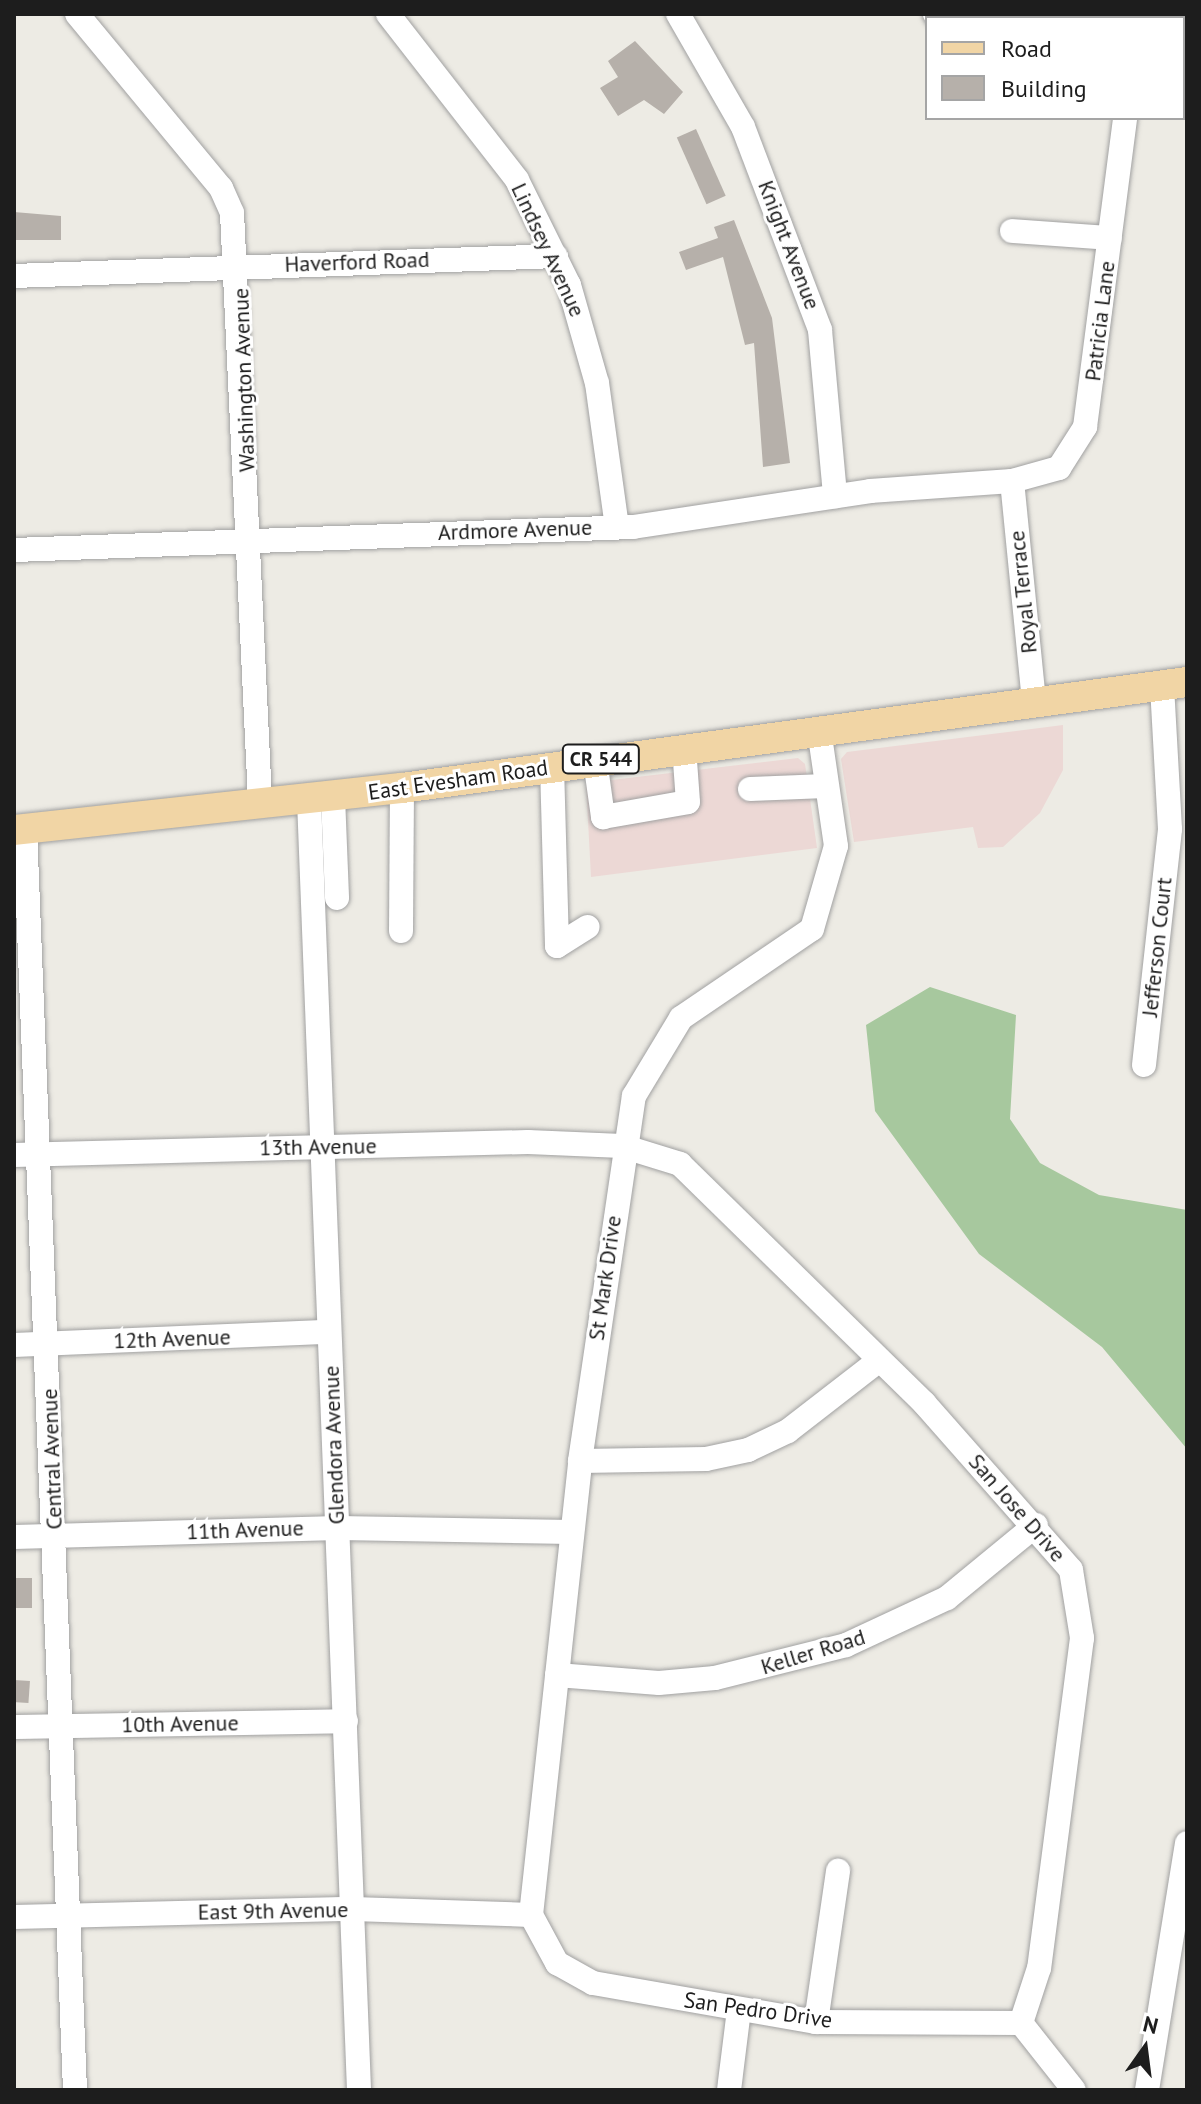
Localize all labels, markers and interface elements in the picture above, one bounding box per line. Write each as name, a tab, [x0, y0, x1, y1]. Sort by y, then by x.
legend	[925, 16, 1185, 120]
text: Road	[1001, 33, 1052, 64]
text: Building	[1001, 73, 1087, 104]
street label: Knight Avenue	[752, 176, 826, 314]
street label: Lindsey Avenue	[505, 178, 591, 322]
street label: Haverford Road	[284, 246, 430, 278]
street label: Patricia Lane	[1080, 259, 1120, 383]
street label: Washington Avenue	[228, 287, 260, 473]
street label: Ardmore Avenue	[437, 514, 593, 546]
street label: Royal Terrace	[1003, 529, 1043, 655]
road number: CR 544	[561, 743, 641, 775]
street label: East Evesham Road	[366, 754, 550, 806]
street label: Jefferson Court	[1137, 876, 1177, 1018]
street label: 13th Avenue	[259, 1133, 377, 1161]
street label: St Mark Drive	[583, 1214, 627, 1342]
street label: 12th Avenue	[113, 1324, 231, 1354]
street label: Glendora Avenue	[318, 1365, 350, 1525]
street label: Central Avenue	[36, 1388, 68, 1530]
street label: San Jose Drive	[963, 1449, 1071, 1567]
street label: 11th Avenue	[186, 1515, 304, 1545]
street label: Keller Road	[758, 1624, 868, 1680]
street label: 10th Avenue	[121, 1710, 239, 1738]
street label: East 9th Avenue	[197, 1896, 349, 1926]
street label: San Pedro Drive	[682, 1987, 834, 2033]
north arrow	[1105, 2008, 1185, 2088]
text: N	[1140, 2009, 1161, 2040]

